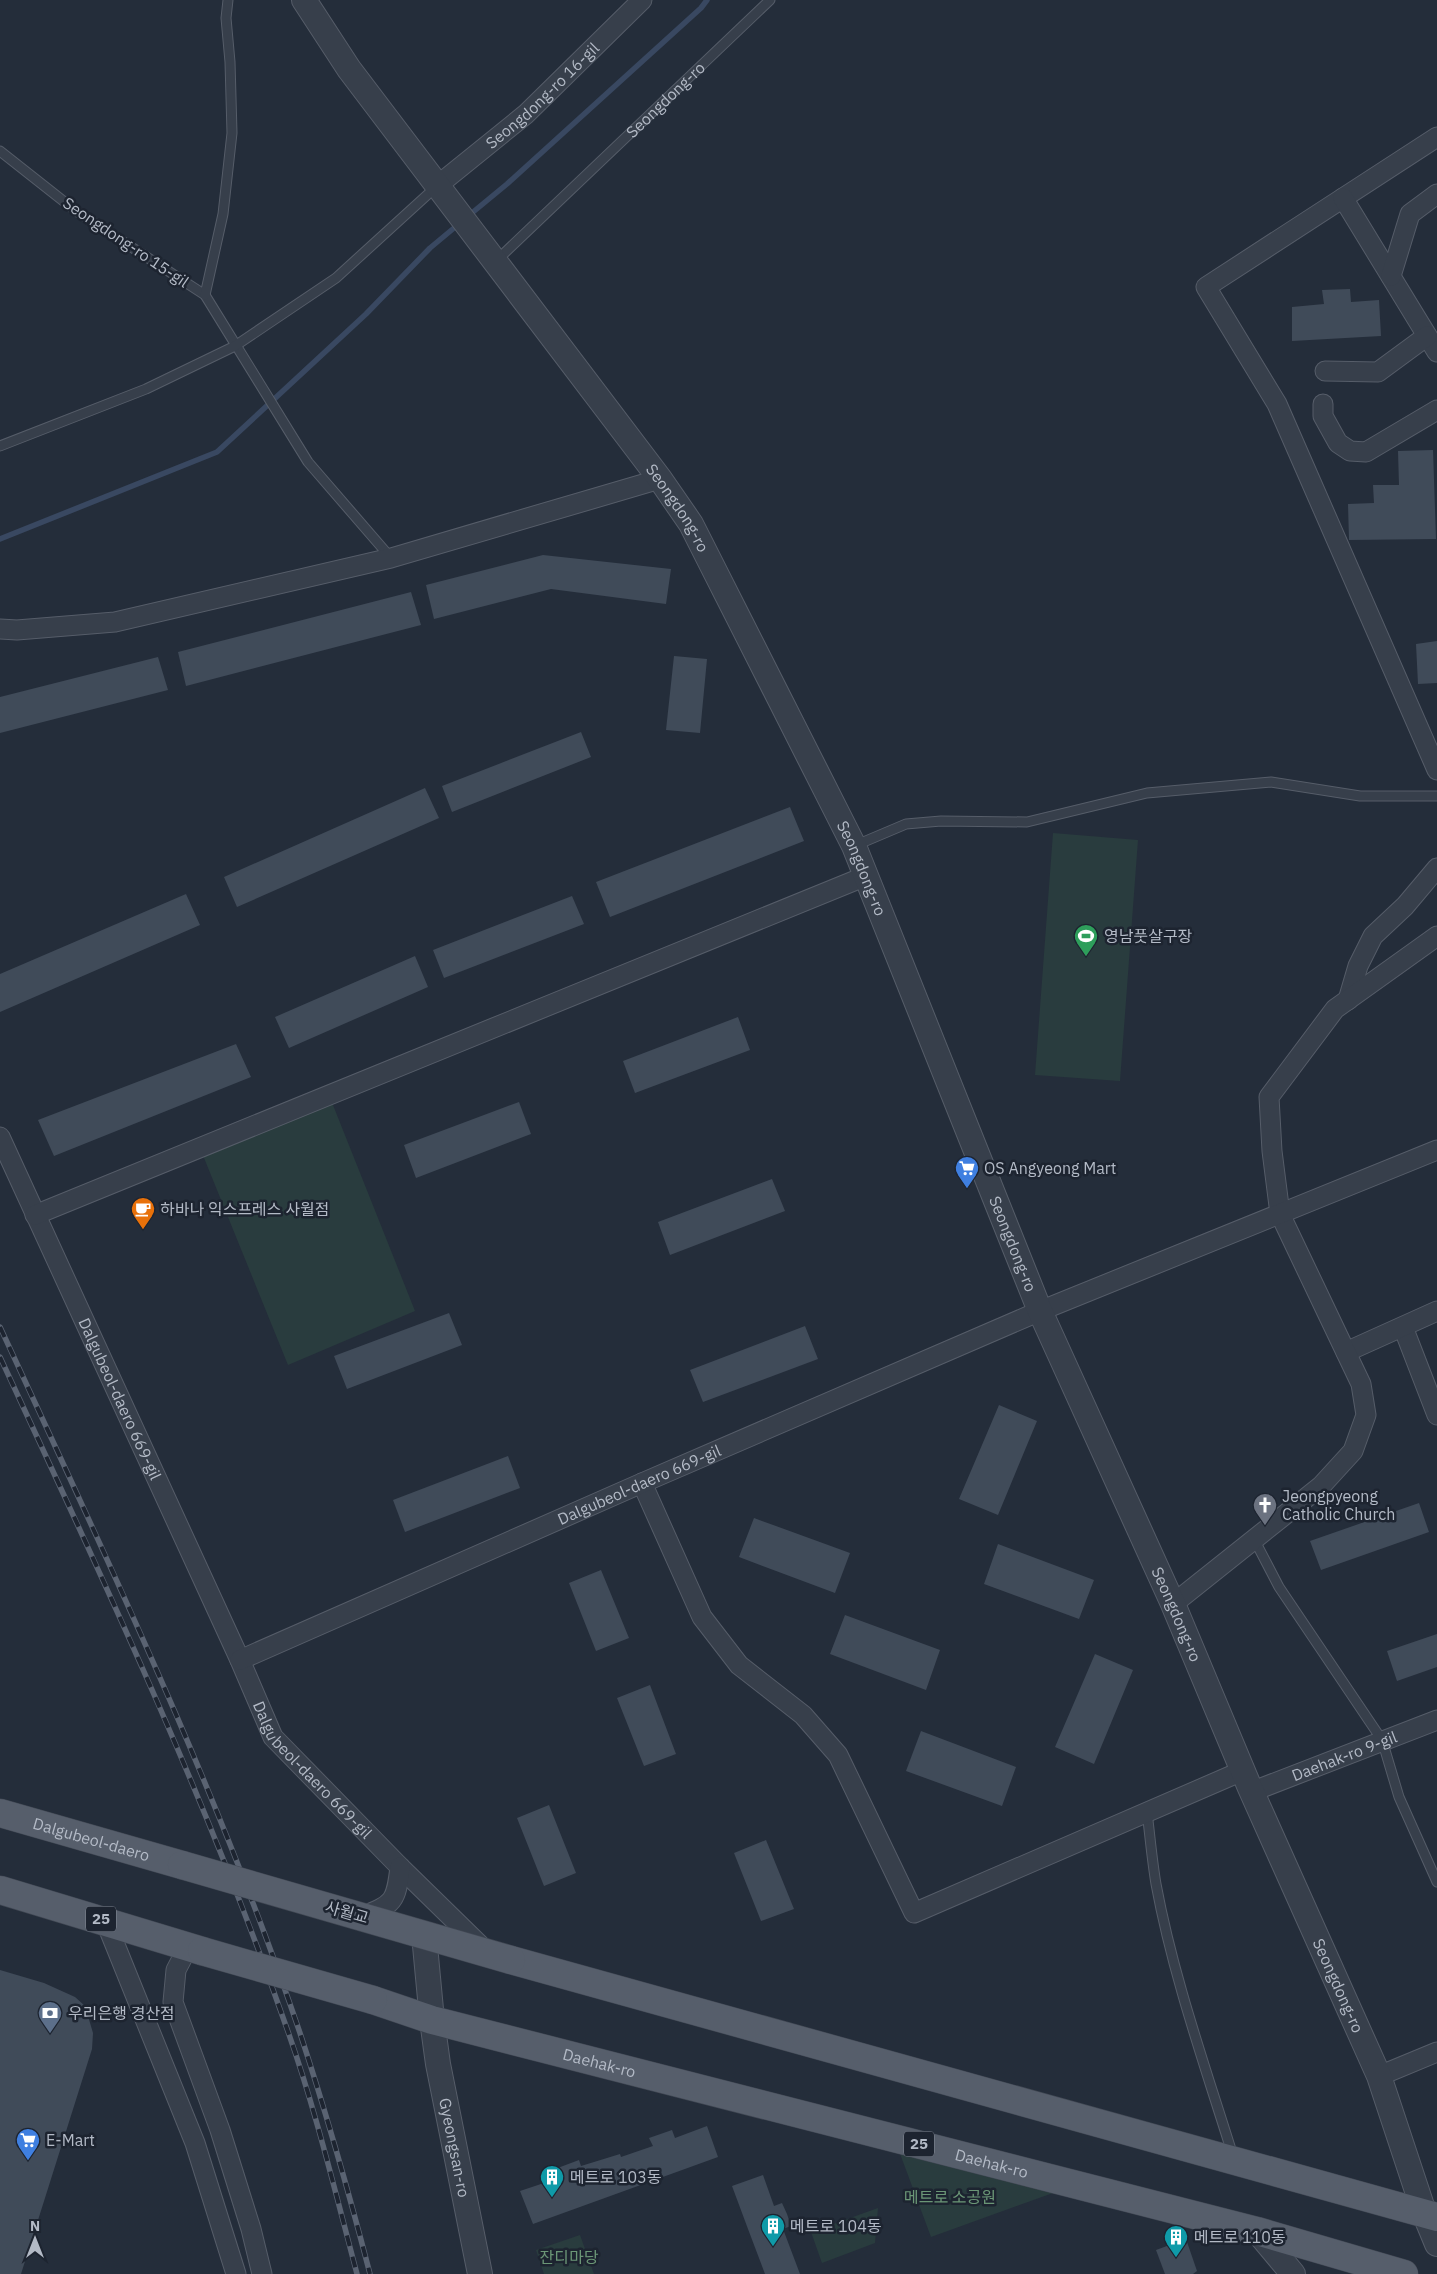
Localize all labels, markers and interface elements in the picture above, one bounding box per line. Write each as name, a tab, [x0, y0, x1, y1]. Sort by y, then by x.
street label: Seongdong-ro 16-gil	[481, 38, 603, 153]
street label: Seongdong-ro	[622, 57, 709, 142]
street label: Seongdong-ro 15-gil	[59, 192, 193, 292]
street label: Seongdong-ro	[642, 460, 714, 555]
street label: Seongdong-ro	[833, 817, 891, 919]
sports icon: 영남풋살구장	[1073, 923, 1099, 957]
place label: 영남풋살구장	[1104, 926, 1193, 946]
supermarket icon: OS Angyeong Mart	[954, 1155, 980, 1189]
place label: OS Angyeong Mart	[984, 1158, 1116, 1178]
street label: Seongdong-ro	[985, 1193, 1041, 1295]
cafe icon: 하바나 익스프레스 사월점	[130, 1196, 156, 1230]
place label: 하바나 익스프레스 사월점	[160, 1199, 329, 1219]
street label: Dalgubeol-daero 669-gil	[74, 1315, 166, 1483]
street label: Dalgubeol-daero 669-gil	[554, 1440, 724, 1529]
place label: Jeongpyeong Catholic Church	[1282, 1486, 1395, 1524]
church icon: Jeongpyeong Catholic Church	[1252, 1492, 1278, 1526]
street label: Seongdong-ro	[1147, 1564, 1206, 1665]
street label: Dalgubeol-daero 669-gil	[249, 1698, 376, 1843]
street label: Daehak-ro 9-gil	[1289, 1727, 1400, 1785]
street label: Dalgubeol-daero	[31, 1813, 152, 1865]
street label: 사월교	[323, 1896, 371, 1928]
road number: 25	[86, 1906, 116, 1932]
street label: Seongdong-ro	[1309, 1935, 1368, 2036]
bank icon: 우리은행 경산점	[37, 2000, 63, 2034]
place label: 우리은행 경산점	[68, 2003, 175, 2023]
street label: Daehak-ro	[561, 2044, 638, 2082]
street label: Gyeongsan-ro	[435, 2096, 474, 2199]
supermarket icon: E-Mart	[15, 2127, 41, 2161]
place label: E-Mart	[46, 2130, 95, 2150]
road number: 25	[904, 2132, 934, 2156]
street label: Daehak-ro	[953, 2144, 1030, 2182]
building icon: 메트로 103동	[539, 2164, 565, 2198]
place label: 메트로 103동	[570, 2167, 662, 2187]
park label: 메트로 소공원	[904, 2187, 996, 2207]
building icon: 메트로 104동	[760, 2213, 786, 2247]
north arrow	[10, 2214, 60, 2264]
place label: 메트로 104동	[790, 2216, 882, 2236]
text: N	[30, 2217, 40, 2235]
building icon: 메트로 110동	[1163, 2224, 1189, 2258]
place label: 메트로 110동	[1194, 2227, 1286, 2247]
park label: 잔디마당	[540, 2247, 599, 2267]

